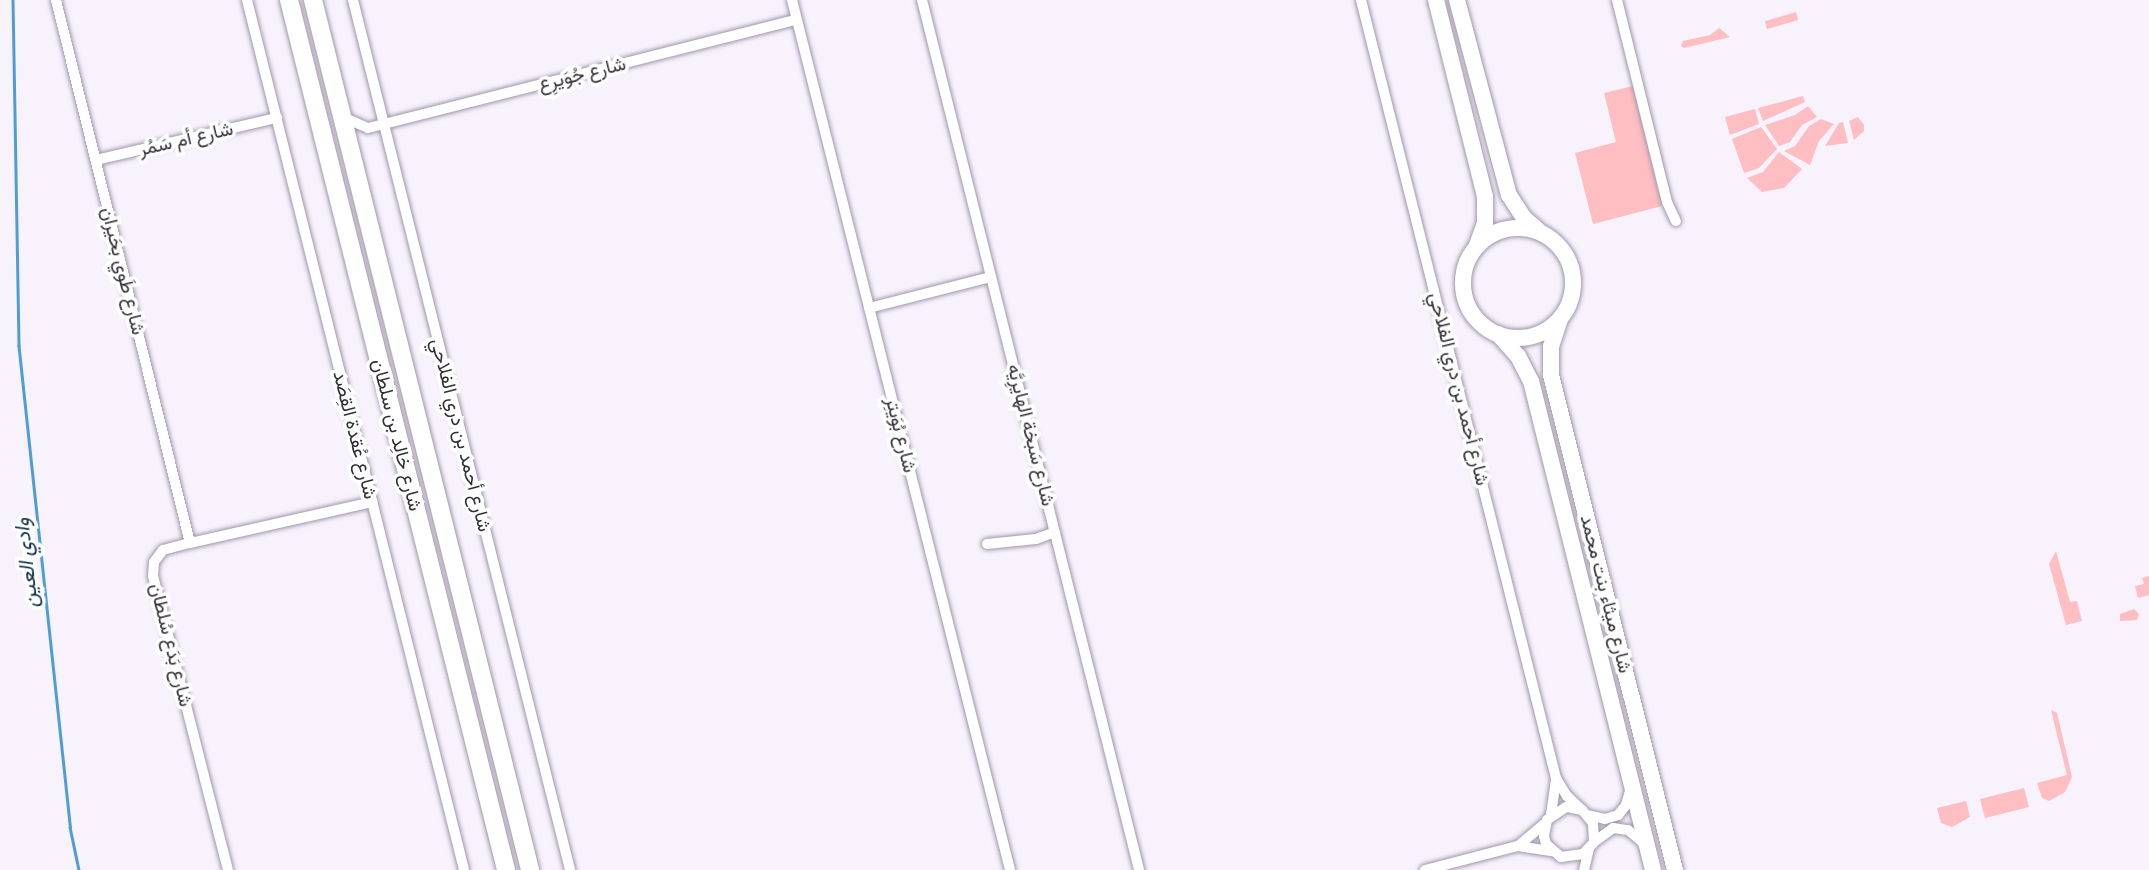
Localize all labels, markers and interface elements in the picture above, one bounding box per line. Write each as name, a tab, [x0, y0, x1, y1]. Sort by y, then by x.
street label: شارع جُوَيرِع	[536, 52, 628, 96]
street label: شارع أم سَمُر	[137, 117, 235, 161]
street label: شارع طَوي بحَيران	[96, 205, 150, 337]
street label: شارع أحمد بن دري الفلاحي	[1424, 290, 1494, 488]
street label: شارع أحمد بن دري الفلاحي	[426, 336, 496, 534]
street label: شارع خالِد بن سلطان	[367, 357, 427, 513]
street label: شارع سَبخة الهايرِيَّه	[1002, 362, 1060, 508]
street label: شارع عُقدة القِصَد	[328, 369, 382, 501]
street label: شارع بُوَيتِر	[881, 395, 921, 475]
street label: شارع ميثاء بنت محمد	[1575, 513, 1637, 675]
water label: وادي العين	[9, 517, 43, 609]
street label: شارع بَدَع سُلطان	[145, 581, 197, 709]

